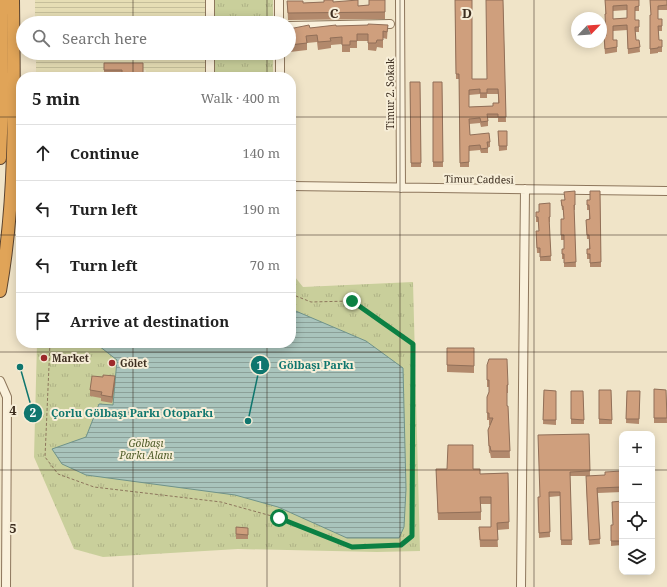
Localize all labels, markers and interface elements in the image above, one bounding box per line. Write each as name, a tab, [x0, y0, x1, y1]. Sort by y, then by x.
text: C	[330, 4, 339, 22]
text: D	[462, 4, 472, 22]
north arrow	[571, 12, 607, 48]
search box	[16, 16, 296, 60]
icon: search	[30, 27, 52, 49]
text: Search here	[62, 28, 147, 48]
street label: Timur 2. Sokak	[383, 58, 397, 130]
text: 5 min	[32, 87, 80, 110]
text: Walk · 400 m	[201, 89, 280, 107]
icon: ahead	[32, 142, 54, 164]
text: Continue	[70, 143, 139, 163]
text: 140 m	[243, 144, 280, 162]
street label: Timur Caddesi	[444, 171, 515, 187]
icon: left	[32, 198, 54, 220]
text: Turn left	[70, 199, 138, 219]
text: 190 m	[243, 200, 280, 218]
icon: left	[32, 254, 54, 276]
text: Turn left	[70, 255, 138, 275]
text: 70 m	[250, 256, 280, 274]
route end	[343, 292, 361, 310]
icon: arrive	[32, 310, 54, 332]
text: Arrive at destination	[70, 311, 229, 331]
place label: Market	[52, 351, 89, 365]
marker: Market	[39, 353, 49, 363]
callout: Gölbaşı Parkı	[250, 354, 362, 377]
place label: Gölet	[120, 356, 147, 370]
text: 1	[257, 357, 264, 374]
text: Gölbaşı Parkı	[278, 357, 354, 372]
marker: Gölet	[107, 358, 117, 368]
text: 4	[9, 401, 17, 419]
callout: Çorlu Gölbaşı Parkı Otoparkı	[23, 401, 221, 424]
text: 2	[30, 404, 37, 421]
text: Çorlu Gölbaşı Parkı Otoparkı	[51, 405, 213, 420]
map controls	[619, 431, 655, 575]
button: +	[619, 431, 655, 467]
park label: Gölbaşı Parkı Alanı	[119, 436, 172, 462]
button: −	[619, 467, 655, 503]
button: locate	[619, 503, 655, 539]
route start	[270, 509, 288, 527]
text: 5	[9, 519, 17, 537]
button: layers	[619, 539, 655, 575]

